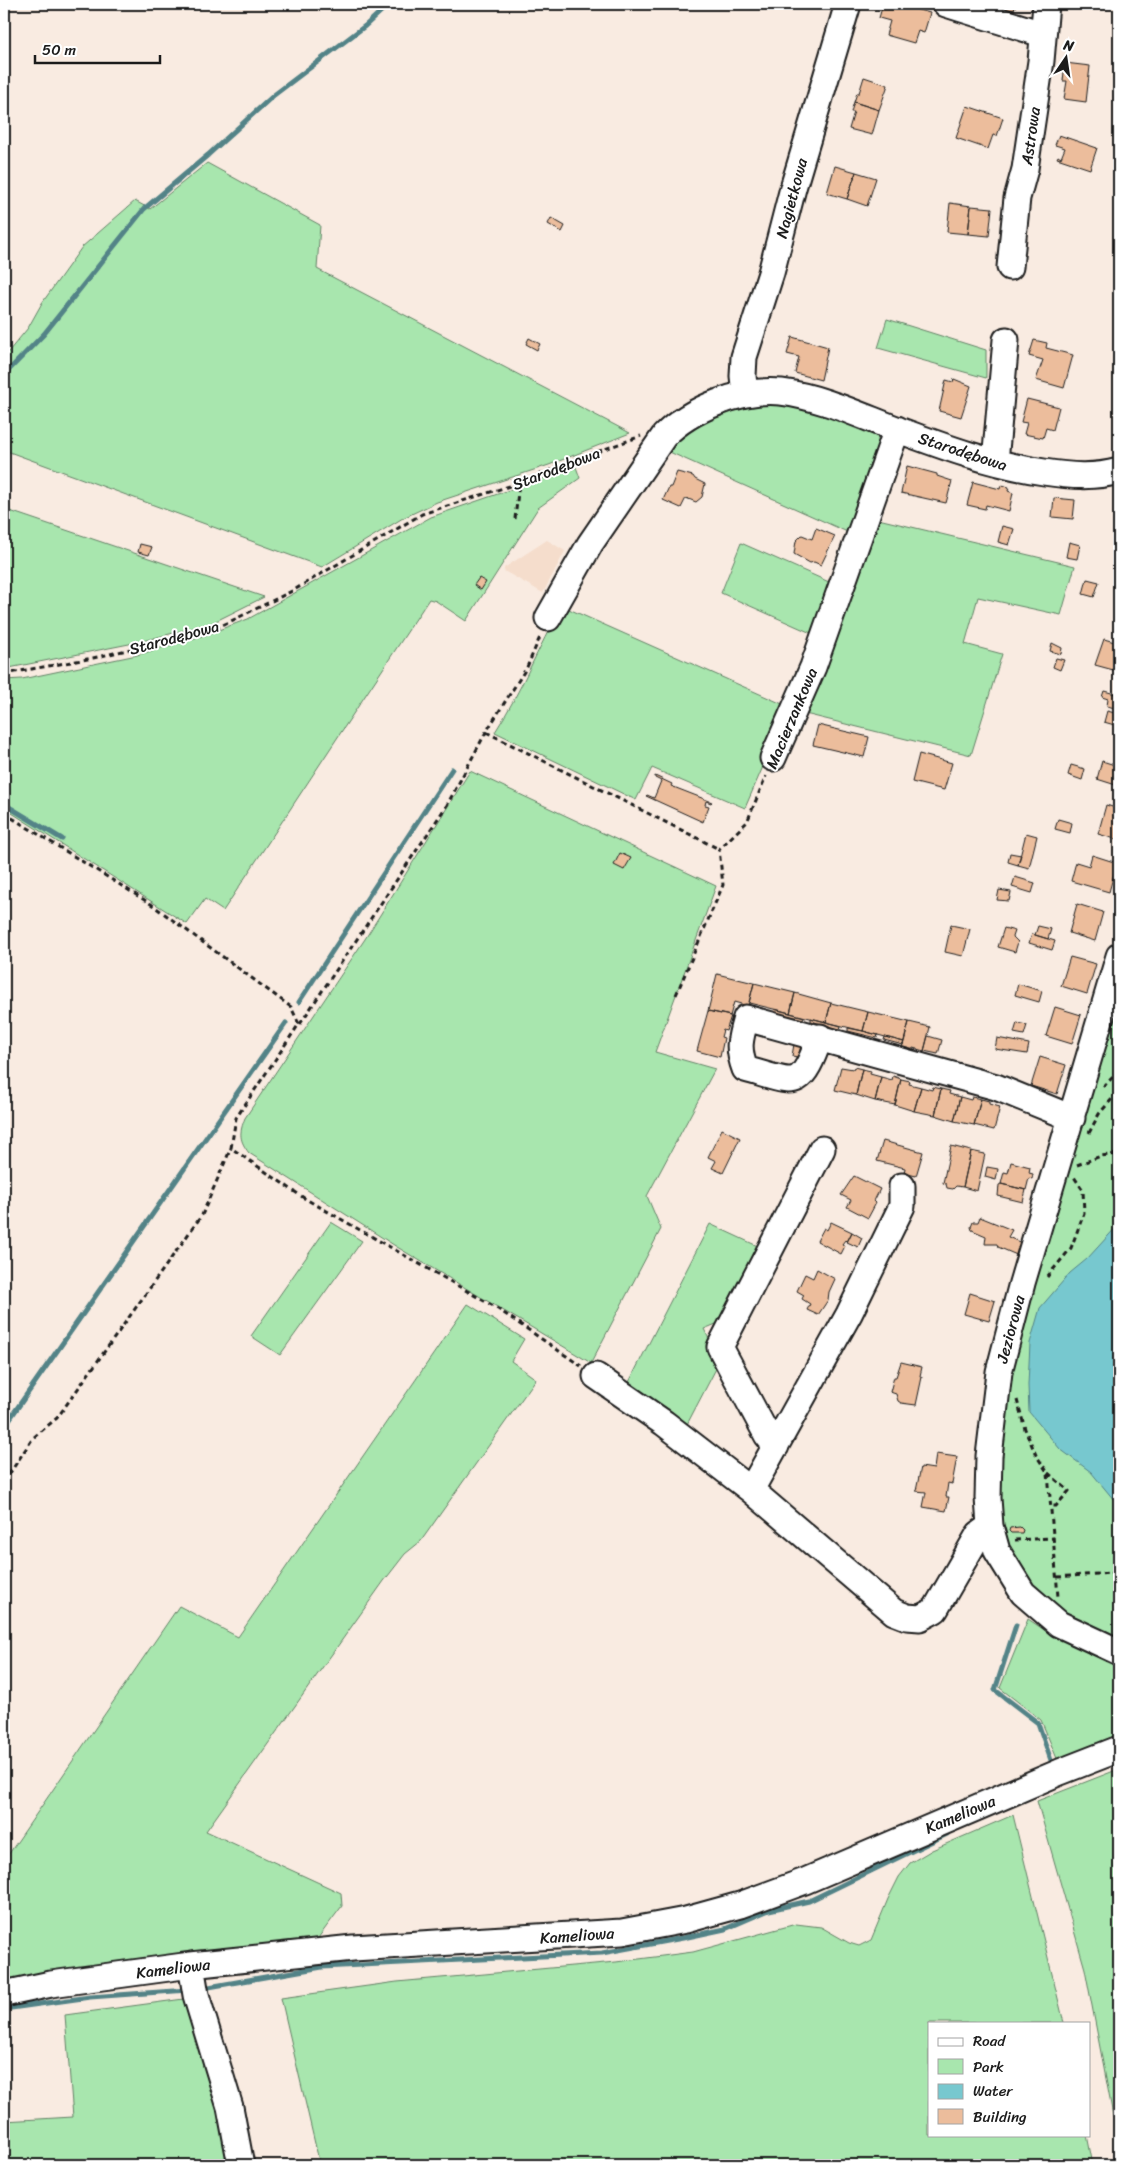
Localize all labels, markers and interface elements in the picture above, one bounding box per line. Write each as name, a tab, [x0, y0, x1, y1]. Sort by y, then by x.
scale bar	[35, 32, 160, 64]
north arrow	[1040, 32, 1090, 82]
text: N	[1060, 32, 1077, 59]
text: 50 m	[42, 37, 77, 63]
street label: Astrowa	[1012, 104, 1049, 168]
street label: Nagietkowa	[767, 154, 816, 242]
street label: Starodębowa	[915, 423, 1011, 480]
street label: Starodębowa	[508, 438, 604, 499]
street label: Starodębowa	[126, 612, 222, 663]
street label: Macierzankowa	[757, 663, 826, 773]
street label: Jeziorowa	[987, 1291, 1034, 1367]
street label: Kameliowa	[920, 1786, 1001, 1842]
street label: Kameliowa	[539, 1918, 616, 1953]
street label: Kameliowa	[134, 1949, 213, 1987]
legend	[928, 2022, 1090, 2136]
text: Road	[973, 2028, 1006, 2054]
text: Park	[973, 2054, 1004, 2080]
text: Water	[973, 2078, 1013, 2104]
text: Building	[973, 2104, 1027, 2130]

